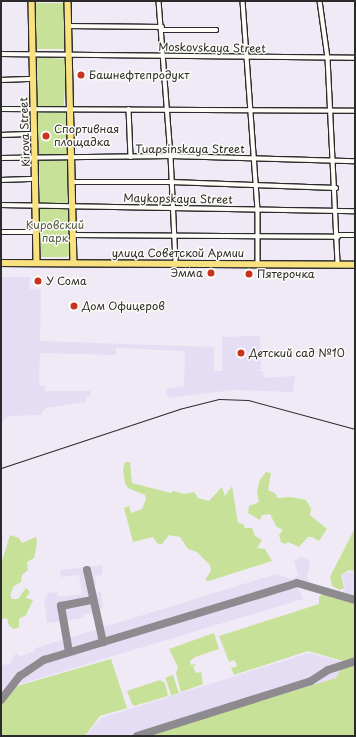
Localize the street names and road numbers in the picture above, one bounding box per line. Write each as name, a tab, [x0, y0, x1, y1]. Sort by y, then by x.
street label: Moskovskaya Street	[158, 40, 266, 56]
street label: Kirova Street	[17, 97, 33, 167]
street label: Tuapsinskaya Street	[135, 142, 245, 156]
street label: Maykopskaya Street	[123, 191, 233, 207]
street label: улица Советской Армии	[111, 246, 245, 260]

